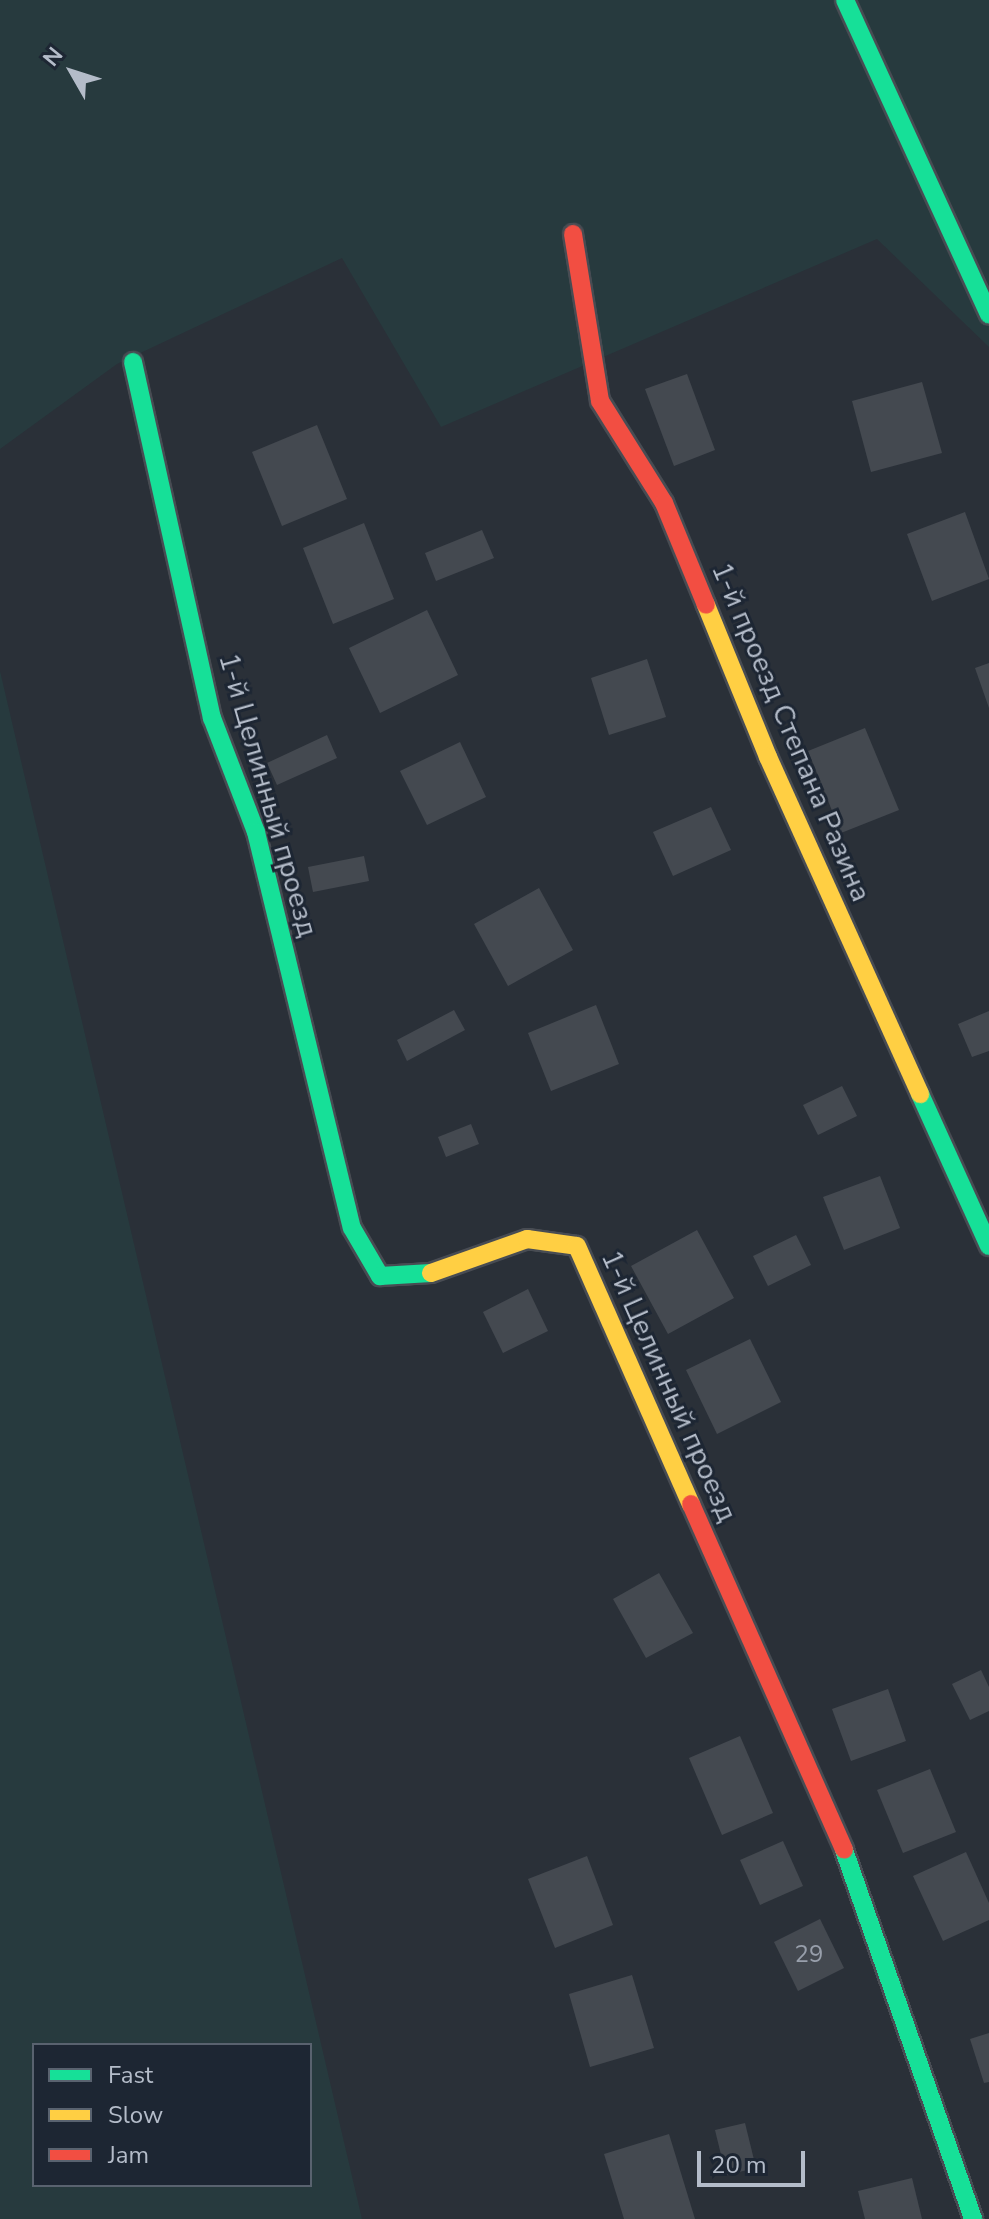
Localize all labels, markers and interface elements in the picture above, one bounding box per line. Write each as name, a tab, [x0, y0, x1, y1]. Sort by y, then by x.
north arrow	[32, 32, 112, 112]
text: N	[37, 41, 70, 73]
street label: 1-й проезд Степана Разина	[704, 557, 878, 907]
street label: 1-й Целинный проезд	[211, 649, 325, 941]
street label: 1-й Целинный проезд	[594, 1245, 744, 1527]
house number: 29	[795, 1941, 823, 1969]
legend	[32, 2043, 312, 2187]
text: Fast	[108, 2059, 153, 2091]
text: Slow	[108, 2099, 163, 2131]
scale bar	[701, 2135, 809, 2185]
text: Jam	[108, 2139, 149, 2171]
text: 20 m	[711, 2149, 767, 2181]

